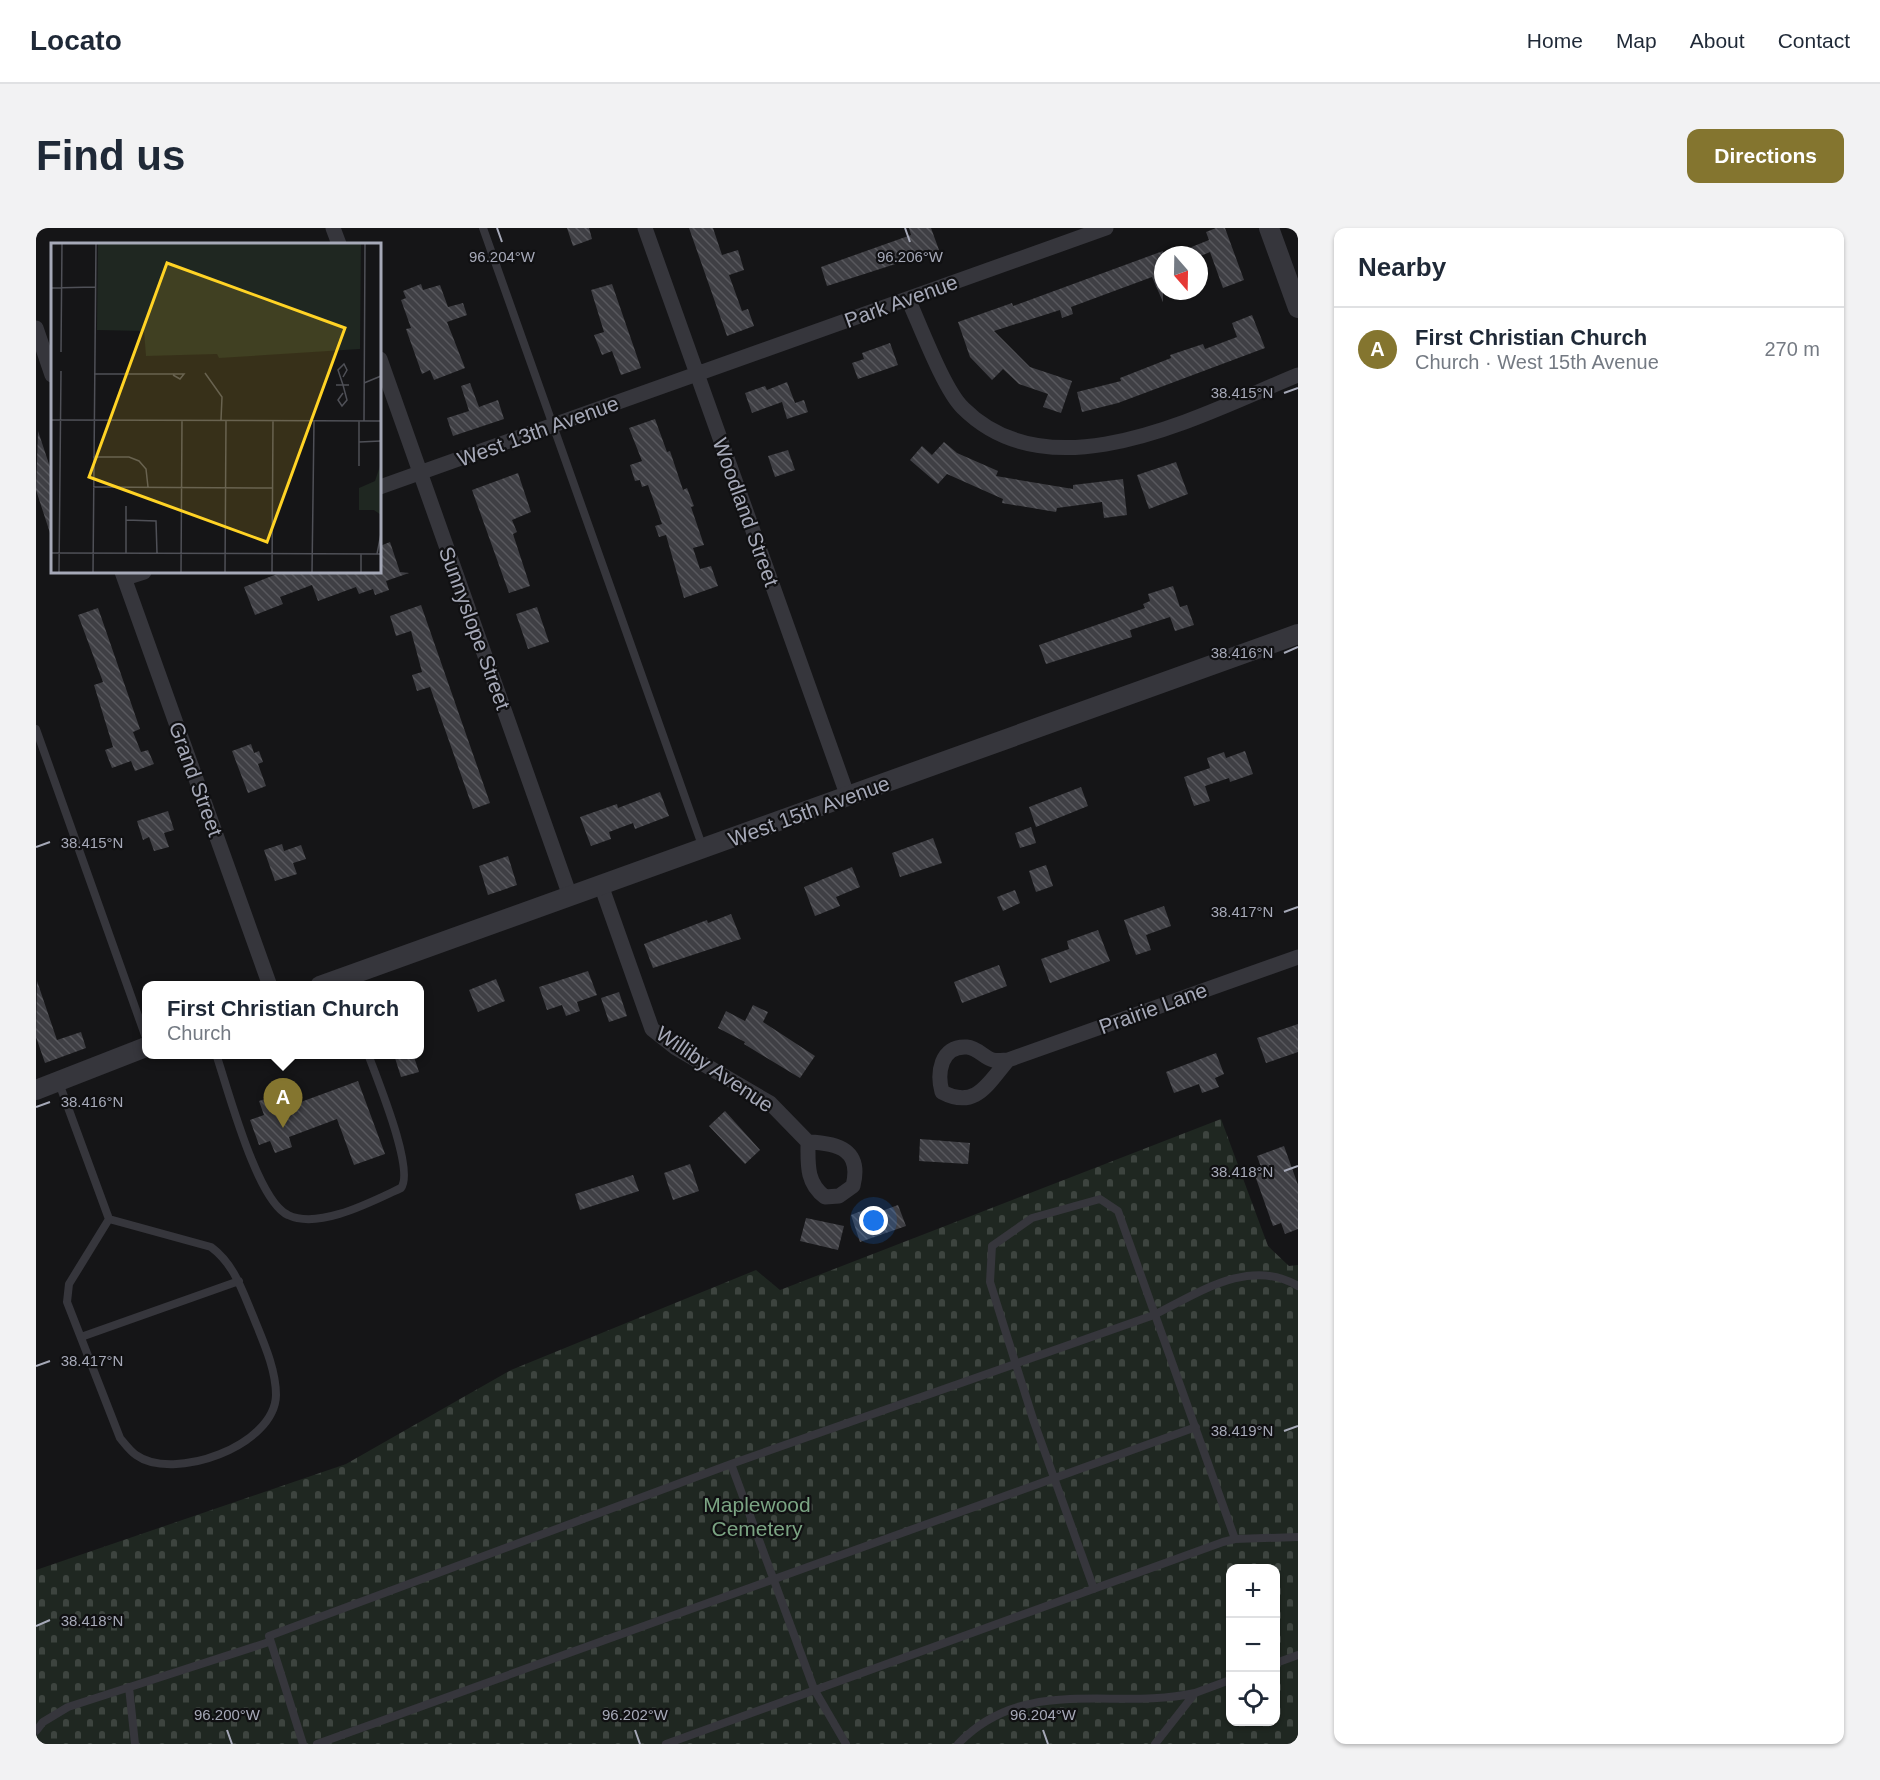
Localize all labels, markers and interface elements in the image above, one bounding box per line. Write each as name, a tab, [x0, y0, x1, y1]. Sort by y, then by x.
text: Locato	[30, 25, 122, 56]
text: Home	[1527, 29, 1583, 52]
text: Map	[1616, 29, 1657, 52]
text: About	[1690, 29, 1745, 52]
text: Contact	[1778, 29, 1850, 52]
button: Directions	[1687, 129, 1844, 183]
text: Find us	[36, 132, 185, 179]
inset map	[51, 243, 381, 573]
north arrow	[1154, 246, 1208, 300]
text: 96.204°W	[469, 248, 536, 265]
text: 96.206°W	[877, 248, 944, 265]
text: Nearby	[1358, 252, 1446, 282]
street label: Park Avenue	[841, 270, 961, 332]
text: First Christian Church	[1415, 325, 1647, 350]
text: A	[1370, 338, 1385, 360]
text: 270 m	[1764, 338, 1820, 360]
text: Church · West 15th Avenue	[1415, 351, 1659, 373]
text: 38.415°N	[1211, 384, 1273, 401]
street label: West 13th Avenue	[454, 391, 622, 471]
street label: Woodland Street	[709, 435, 784, 589]
street label: Sunnyslope Street	[435, 543, 515, 713]
text: 38.416°N	[1211, 644, 1273, 661]
street label: Grand Street	[165, 719, 227, 840]
street label: West 15th Avenue	[725, 771, 893, 851]
text: 38.415°N	[61, 834, 123, 851]
text: 38.417°N	[1211, 903, 1273, 920]
street label: Prairie Lane	[1096, 978, 1210, 1038]
popup	[142, 981, 424, 1059]
text: First Christian Church	[167, 996, 399, 1021]
street label: Williby Avenue	[652, 1021, 778, 1117]
text: Church	[167, 1022, 231, 1044]
pin: A	[264, 1078, 302, 1128]
text: 38.416°N	[61, 1093, 123, 1110]
text: 38.418°N	[1211, 1163, 1273, 1180]
your location	[859, 1206, 888, 1235]
text: 38.417°N	[61, 1352, 123, 1369]
text: 38.419°N	[1211, 1422, 1273, 1439]
park label: Maplewood Cemetery	[703, 1493, 811, 1540]
map controls	[1226, 1564, 1280, 1726]
button: +	[1226, 1564, 1280, 1618]
text: 38.418°N	[61, 1612, 123, 1629]
button: −	[1226, 1618, 1280, 1672]
button: locate	[1226, 1672, 1280, 1726]
text: 96.200°W	[194, 1706, 261, 1723]
text: 96.202°W	[602, 1706, 669, 1723]
text: 96.204°W	[1010, 1706, 1077, 1723]

